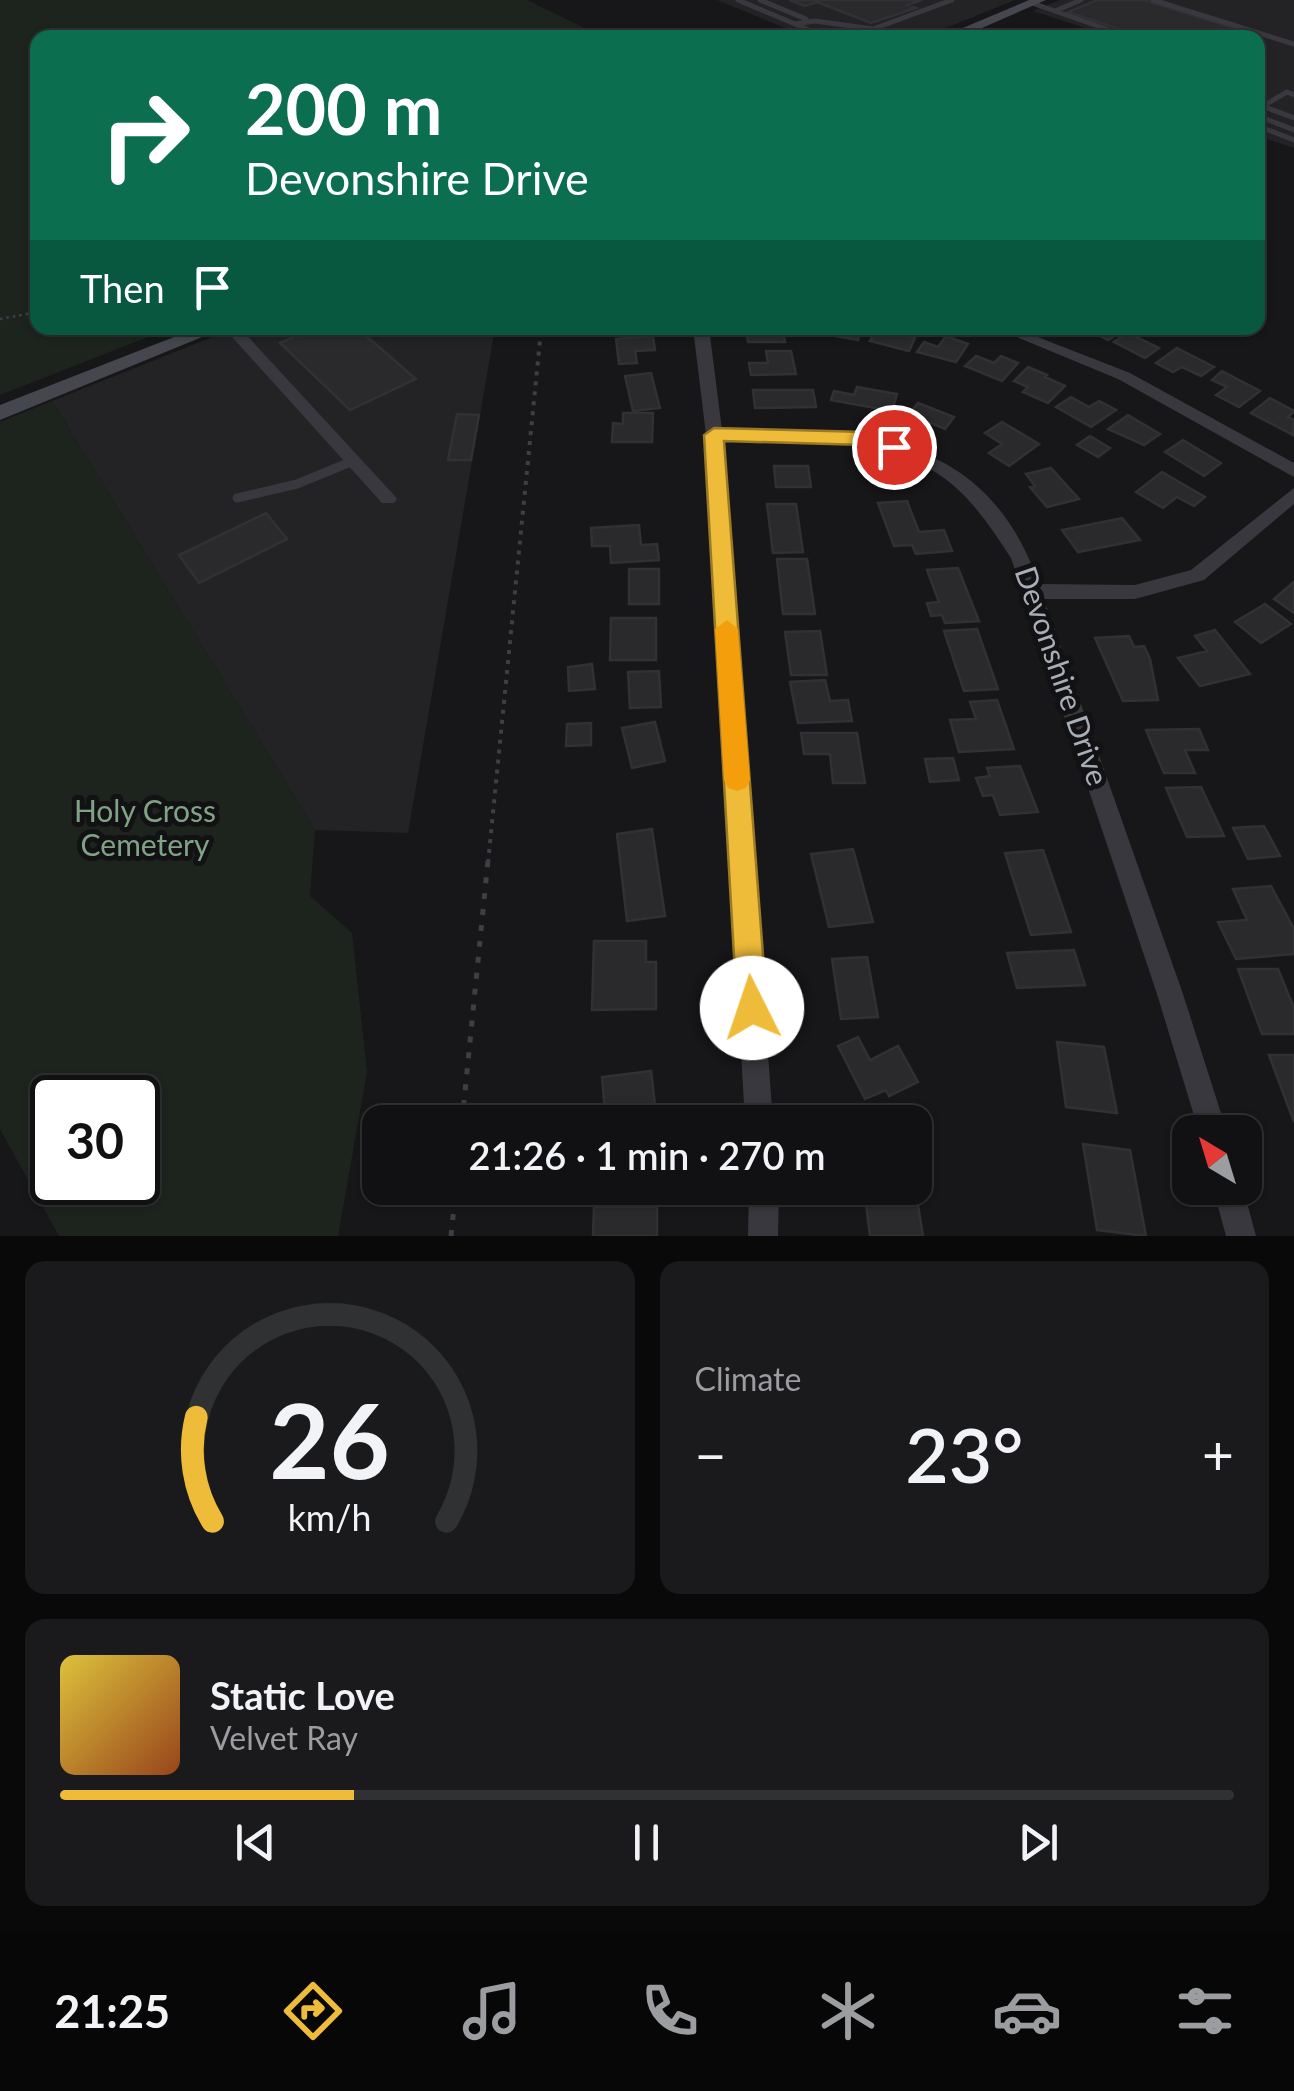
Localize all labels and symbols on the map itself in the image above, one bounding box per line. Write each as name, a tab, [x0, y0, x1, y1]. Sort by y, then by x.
pin	[852, 405, 937, 490]
street label: Devonshire Drive	[1009, 561, 1117, 790]
park label: Holy Cross Cemetery	[74, 792, 216, 862]
position arrow	[700, 956, 804, 1060]
speed limit sign: 30	[30, 1075, 160, 1205]
north arrow	[1172, 1115, 1262, 1205]

